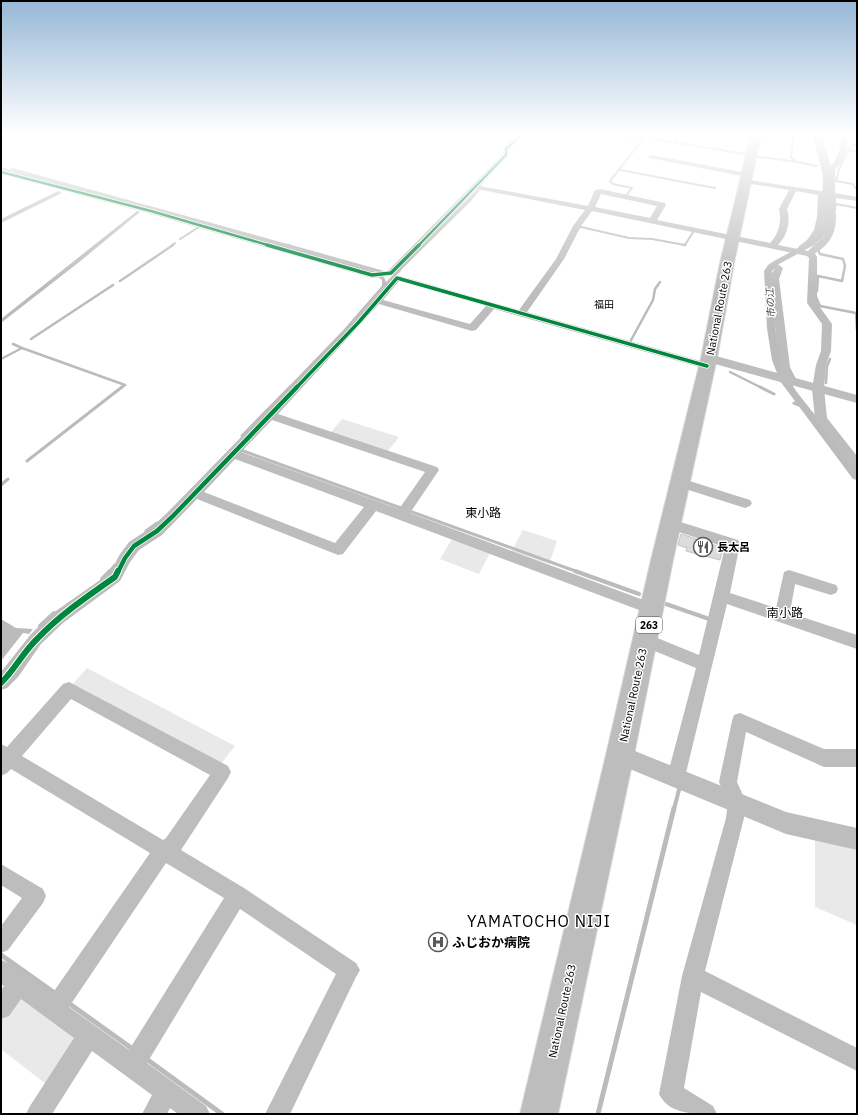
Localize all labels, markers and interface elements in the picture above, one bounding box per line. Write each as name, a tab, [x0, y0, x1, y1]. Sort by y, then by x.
street label: National Route 263	[703, 260, 735, 356]
water label: 市の江	[763, 287, 778, 318]
district label: 福田	[594, 298, 614, 311]
district label: 東小路	[465, 505, 501, 520]
restaurant icon: 長太呂	[692, 536, 714, 558]
place label: 長太呂	[717, 540, 750, 554]
district label: 南小路	[767, 605, 803, 620]
road number: 263	[636, 617, 662, 633]
street label: National Route 263	[616, 647, 650, 743]
district label: YAMATOCHO NIJI	[467, 911, 611, 931]
hospital icon: ふじおか病院	[427, 931, 449, 953]
place label: ふじおか病院	[452, 934, 530, 951]
street label: National Route 263	[545, 963, 579, 1059]

